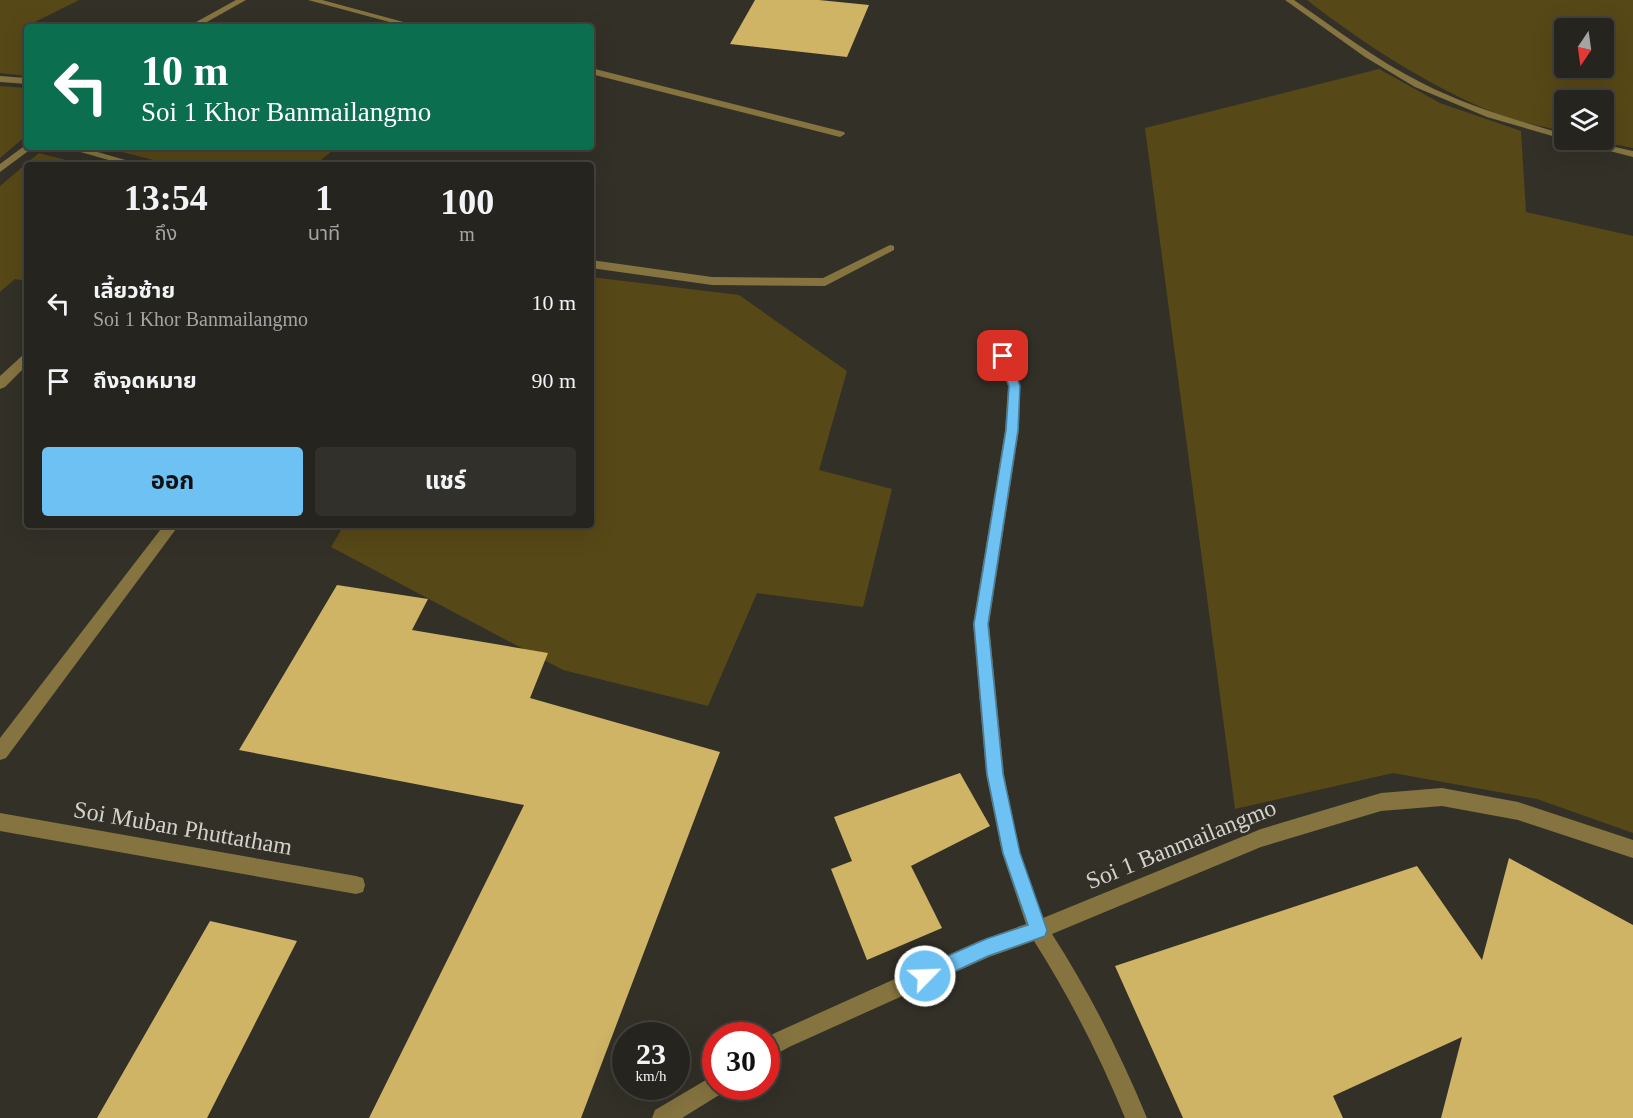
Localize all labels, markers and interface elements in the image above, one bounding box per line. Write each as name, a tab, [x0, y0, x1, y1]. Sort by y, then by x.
north arrow	[1554, 18, 1614, 78]
map controls	[1554, 18, 1614, 150]
icon: left	[42, 48, 120, 126]
text: 10 m	[141, 48, 229, 94]
button: layers	[1554, 90, 1614, 150]
text: Soi 1 Khor Banmailangmo	[141, 97, 431, 127]
text: 13:54	[124, 178, 208, 218]
text: 1	[315, 178, 333, 218]
text: 100	[440, 182, 494, 222]
text: ถึง	[154, 222, 177, 244]
text: นาที	[308, 222, 340, 244]
text: m	[459, 223, 475, 245]
text: เลี้ยวซ้าย	[93, 278, 175, 303]
icon: left	[42, 287, 75, 320]
text: 10 m	[531, 290, 576, 315]
text: Soi 1 Khor Banmailangmo	[93, 308, 308, 330]
pin	[977, 330, 1028, 381]
icon: arrive	[986, 339, 1019, 372]
icon: arrive	[42, 365, 75, 398]
text: ถึงจุดหมาย	[93, 368, 197, 393]
text: 90 m	[531, 368, 576, 393]
button: ออก	[42, 447, 303, 516]
button: แชร์	[315, 447, 576, 516]
street label: Soi 1 Banmailangmo	[1082, 794, 1280, 894]
street label: Soi Muban Phuttatham	[72, 796, 295, 860]
position arrow	[893, 944, 957, 1008]
speed limit sign: 30	[702, 1022, 780, 1100]
text: 23	[636, 1037, 666, 1070]
text: km/h	[636, 1068, 666, 1084]

